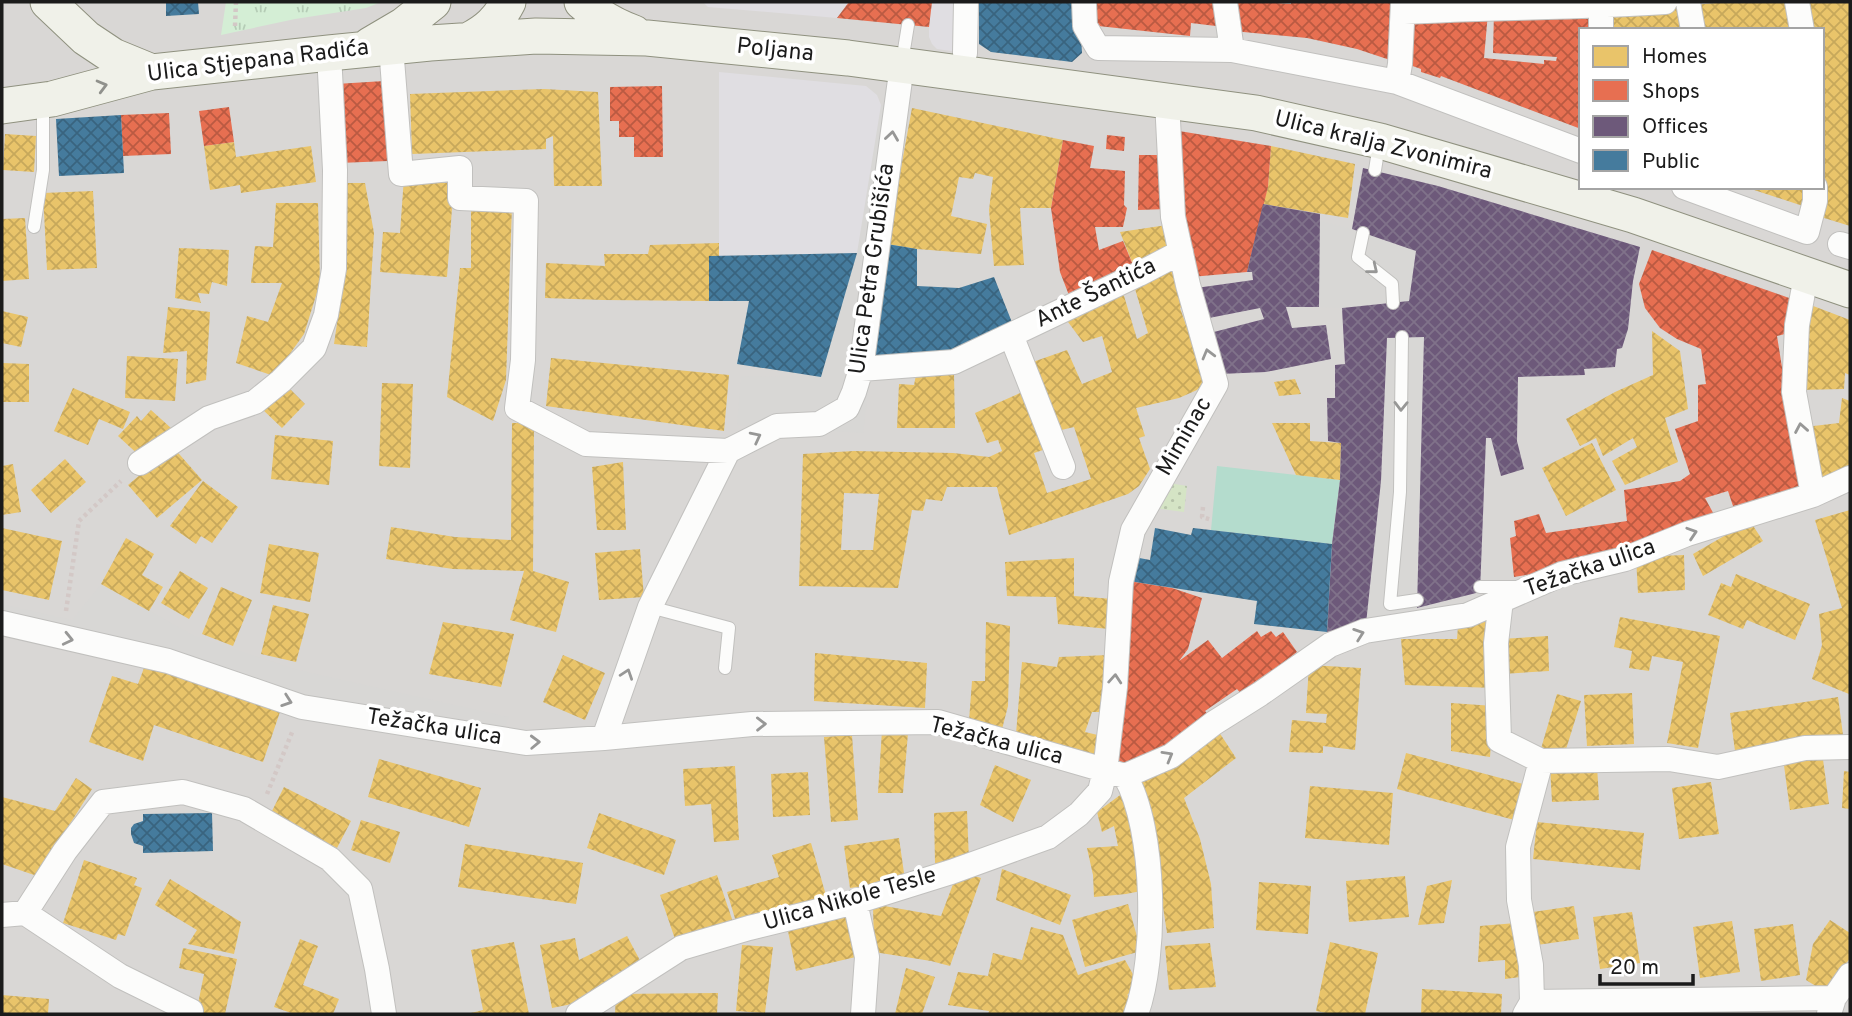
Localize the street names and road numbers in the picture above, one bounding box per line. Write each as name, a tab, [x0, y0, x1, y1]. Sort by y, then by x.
street label: Poljana	[735, 33, 815, 69]
street label: Ulica Stjepana Radića	[146, 34, 370, 90]
street label: Ulica kralja Zvonimira	[1271, 105, 1495, 187]
street label: Ulica Petra Grubišića	[844, 161, 902, 377]
street label: Ante Šantića	[1030, 251, 1161, 336]
street label: Miminac	[1151, 392, 1219, 482]
street label: Težačka ulica	[1521, 533, 1659, 605]
street label: Težačka ulica	[364, 703, 504, 753]
street label: Težačka ulica	[926, 711, 1066, 773]
street label: Ulica Nikole Tesle	[760, 861, 940, 939]

